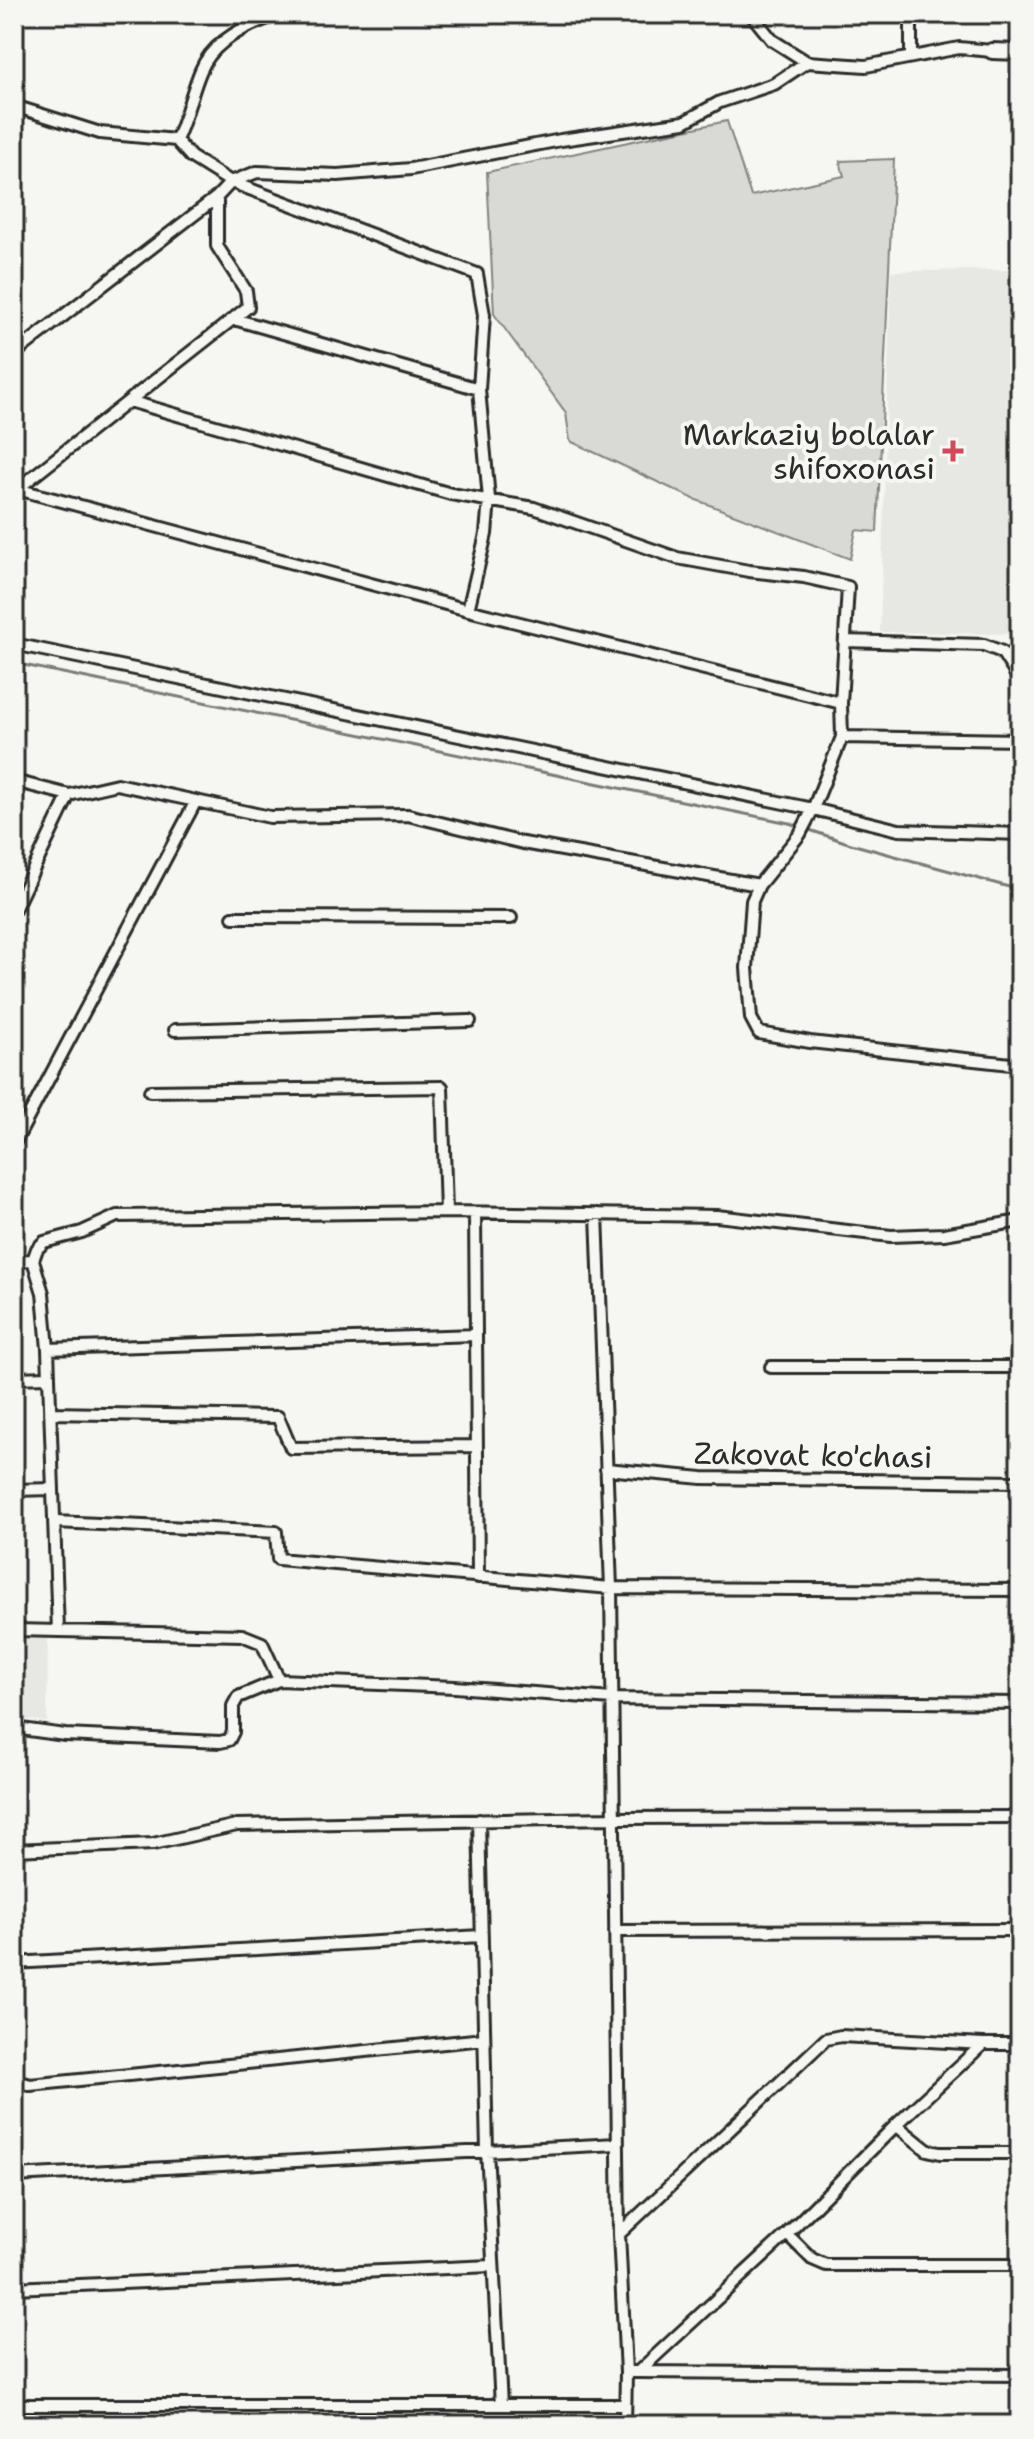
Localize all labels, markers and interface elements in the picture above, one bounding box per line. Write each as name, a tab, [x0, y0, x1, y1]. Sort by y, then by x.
place label: Markaziy bolalar shifoxonasi	[683, 414, 935, 489]
marker: Markaziy bolalar shifoxonasi	[942, 440, 964, 462]
street label: Zakovat ko'chasi	[693, 1432, 933, 1478]

